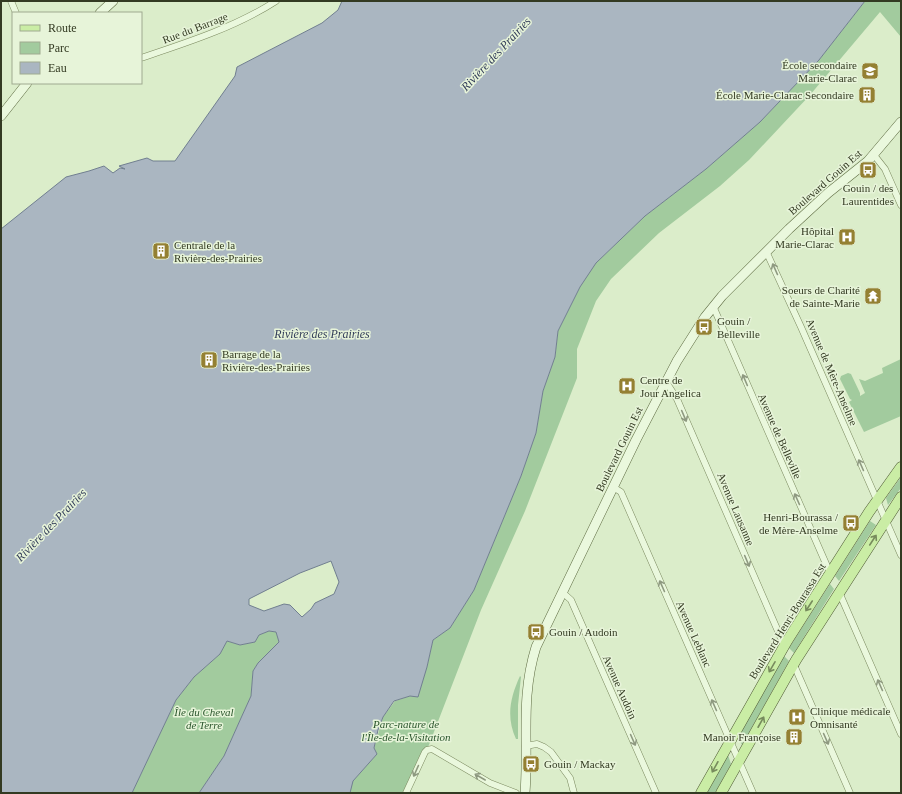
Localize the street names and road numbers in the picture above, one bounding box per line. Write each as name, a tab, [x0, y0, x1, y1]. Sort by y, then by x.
street label: Rue du Barrage	[161, 10, 229, 46]
street label: Boulevard Gouin Est	[786, 147, 864, 217]
street label: Avenue de Mère-Anselme	[804, 317, 860, 427]
street label: Avenue de Belleville	[756, 392, 804, 481]
street label: Boulevard Gouin Est	[593, 405, 645, 493]
street label: Avenue Lausanne	[715, 471, 757, 547]
street label: Boulevard Henri-Bourassa Est	[746, 561, 828, 681]
street label: Avenue Leblanc	[674, 599, 714, 669]
street label: Avenue Audoin	[601, 653, 640, 721]

